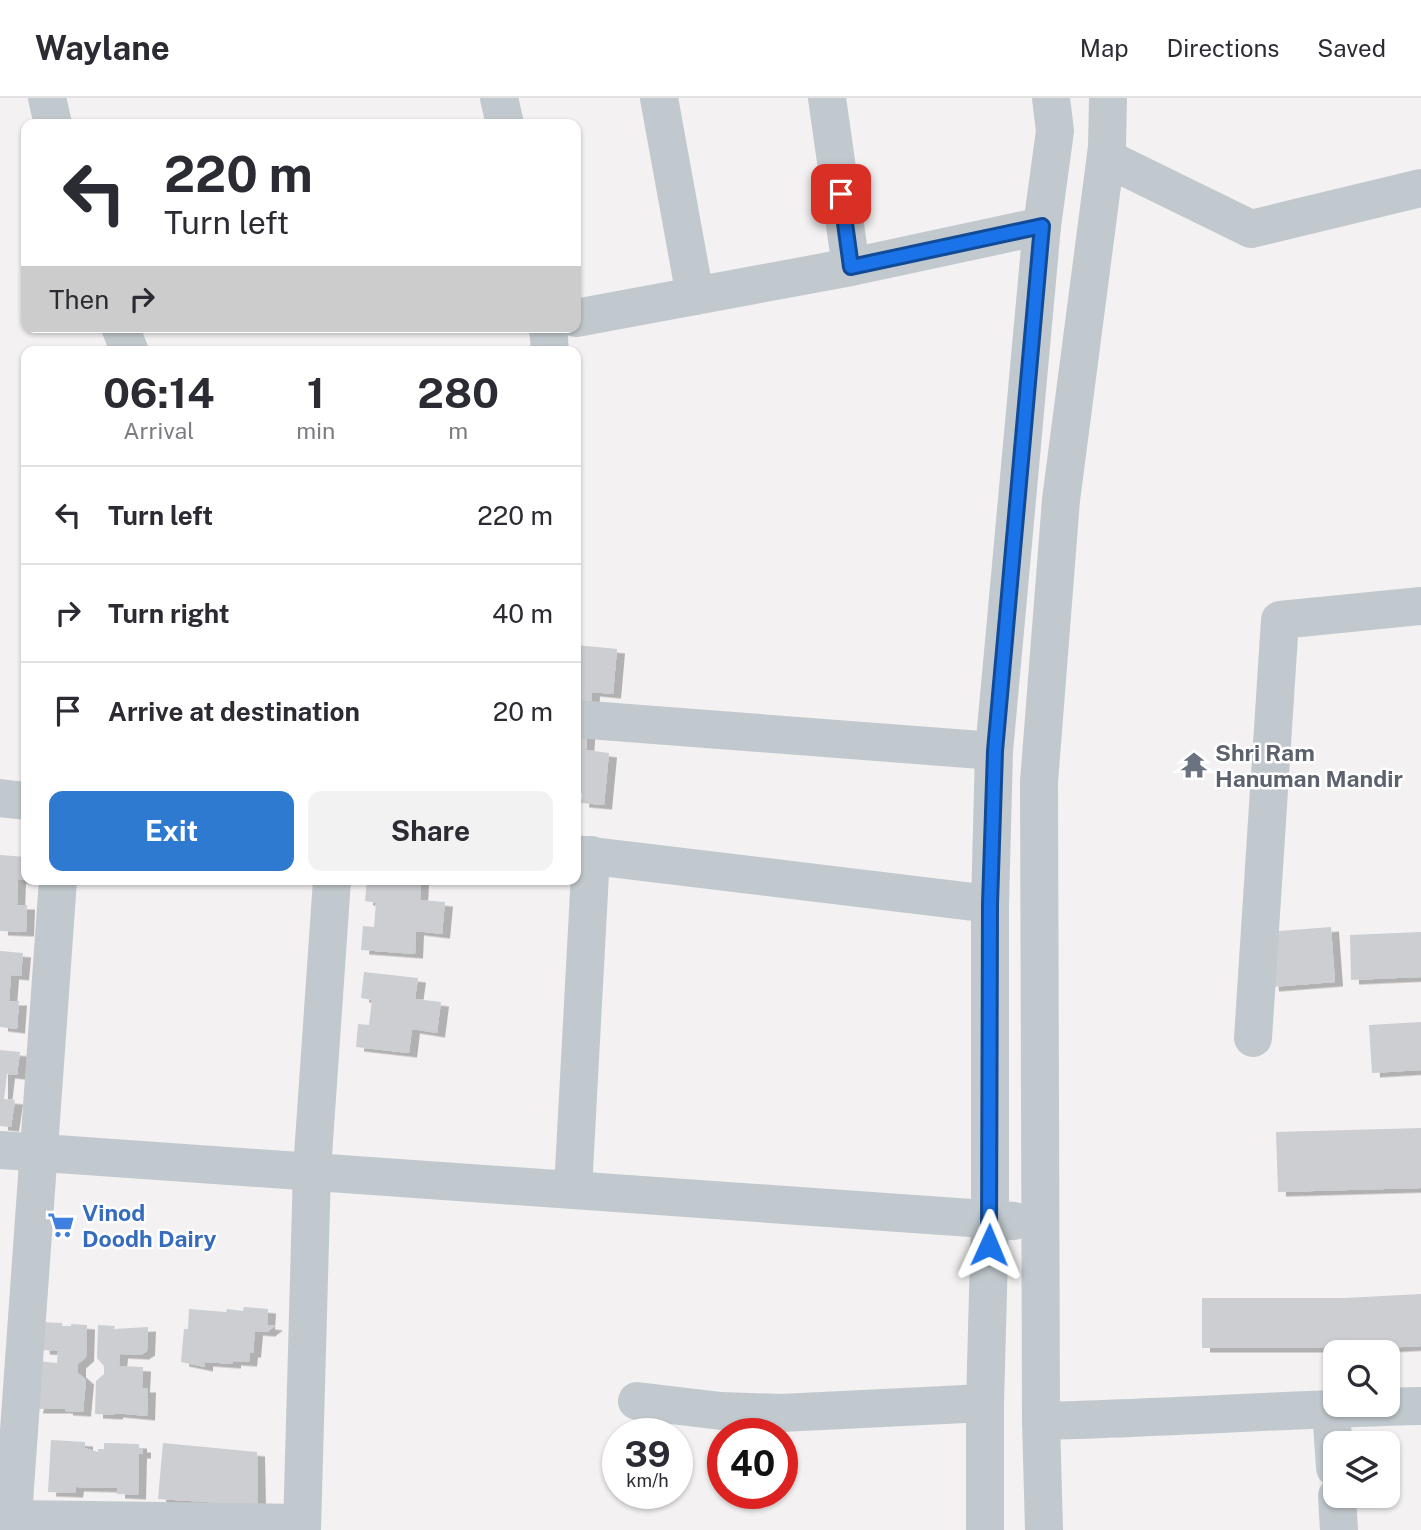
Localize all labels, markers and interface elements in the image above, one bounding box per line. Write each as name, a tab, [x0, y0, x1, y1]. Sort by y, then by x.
text: Waylane	[35, 29, 170, 67]
text: Map	[1080, 34, 1129, 62]
text: Directions	[1167, 34, 1279, 62]
text: Saved	[1317, 34, 1386, 62]
text: 220 m	[164, 145, 313, 203]
icon: left	[49, 147, 140, 238]
pin	[811, 164, 871, 224]
icon: arrive	[822, 175, 860, 213]
text: Turn left	[164, 204, 289, 241]
icon: right	[123, 280, 161, 318]
text: Then	[49, 284, 109, 315]
text: 06:14	[103, 368, 214, 417]
text: 1	[307, 368, 325, 417]
text: 280	[417, 368, 499, 417]
text: Arrival	[123, 417, 194, 444]
text: min	[296, 417, 335, 444]
text: m	[448, 417, 468, 444]
icon: left	[49, 496, 87, 534]
text: Turn left	[108, 500, 213, 531]
text: 220 m	[477, 500, 553, 531]
icon: right	[49, 594, 87, 632]
text: Turn right	[108, 598, 230, 629]
text: 40 m	[492, 598, 553, 629]
icon: arrive	[49, 692, 87, 730]
text: Arrive at destination	[108, 696, 360, 727]
text: 20 m	[493, 696, 553, 727]
place label: Shri Ram Hanuman Mandir	[1215, 739, 1403, 792]
temple icon: Shri Ram Hanuman Mandir	[1179, 750, 1209, 780]
button: Exit	[49, 791, 294, 871]
button: Share	[308, 791, 553, 871]
place label: Vinod Doodh Dairy	[82, 1199, 216, 1252]
position arrow	[952, 1208, 1026, 1282]
supermarket icon: Vinod Doodh Dairy	[46, 1210, 76, 1240]
map controls	[1323, 1340, 1400, 1508]
button: search	[1323, 1340, 1400, 1417]
speed limit sign: 40	[707, 1418, 798, 1509]
button: layers	[1323, 1431, 1400, 1508]
text: 39	[624, 1434, 671, 1475]
text: km/h	[626, 1470, 669, 1491]

